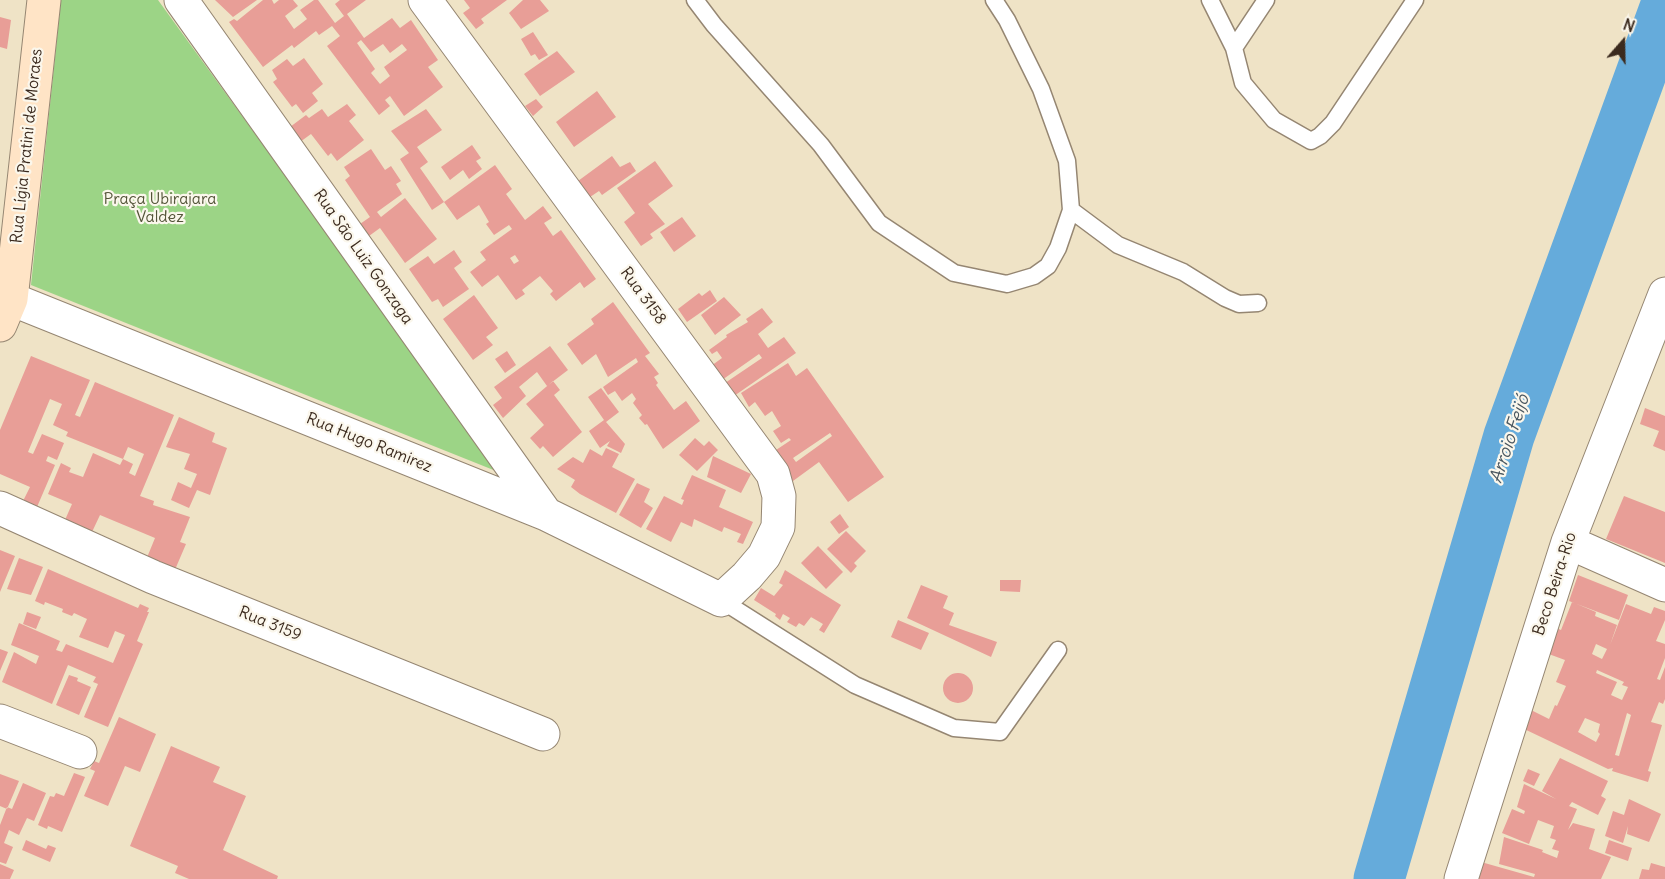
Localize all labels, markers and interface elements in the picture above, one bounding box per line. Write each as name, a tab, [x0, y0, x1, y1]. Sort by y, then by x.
north arrow	[1593, 12, 1653, 72]
text: N	[1621, 14, 1638, 36]
street label: Rua Lígia Pratini de Moraes	[7, 48, 47, 244]
street label: Rua São Luiz Gonzaga	[309, 186, 417, 328]
park label: Praça Ubirajara Valdez	[104, 189, 216, 227]
street label: Rua 3158	[616, 264, 670, 328]
water label: Arroio Feijó	[1486, 392, 1534, 486]
street label: Rua Hugo Ramirez	[303, 409, 435, 477]
street label: Beco Beira-Rio	[1529, 530, 1581, 638]
street label: Rua 3159	[236, 603, 304, 645]

